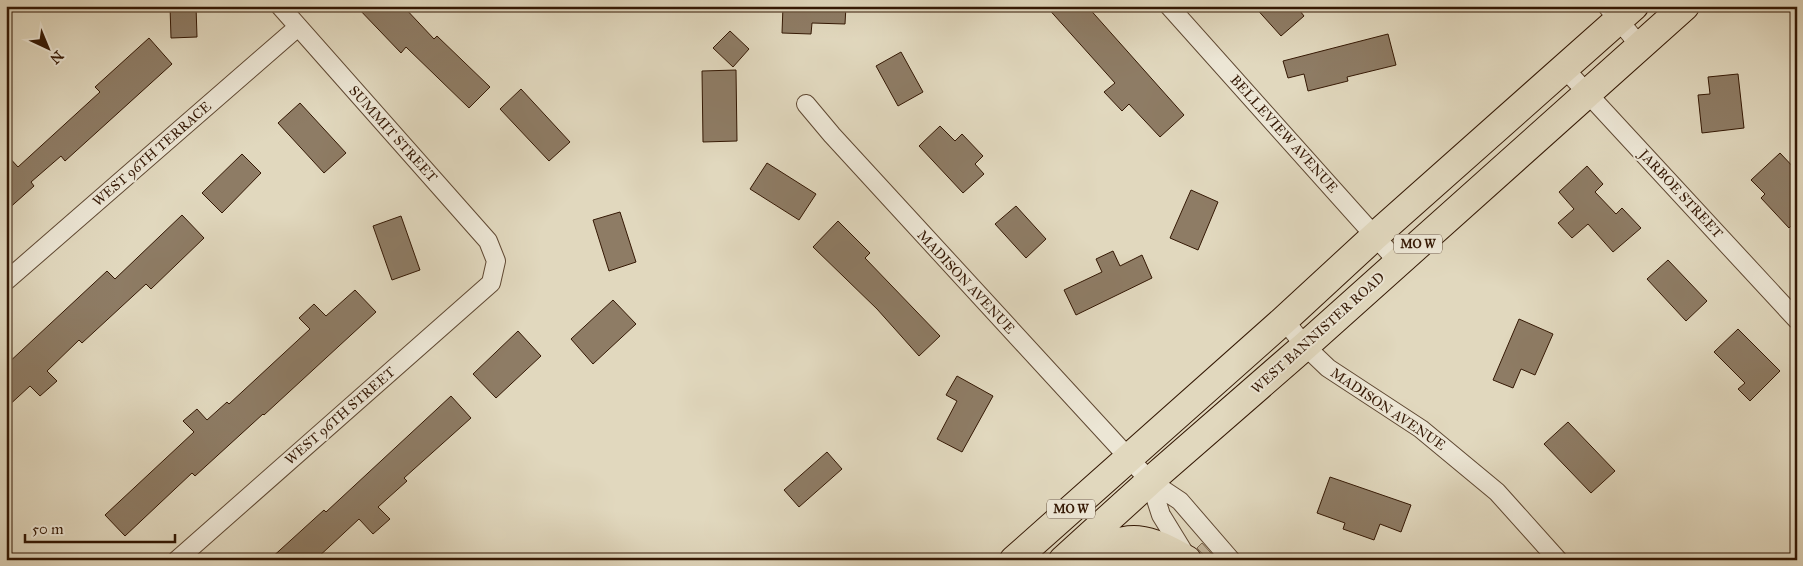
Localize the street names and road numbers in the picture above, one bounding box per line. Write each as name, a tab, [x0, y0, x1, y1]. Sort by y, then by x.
street label: BELLEVIEW AVENUE	[1227, 72, 1341, 196]
street label: SUMMIT STREET	[345, 82, 441, 186]
street label: WEST 96TH TERRACE	[89, 98, 215, 210]
street label: JARBOE STREET	[1634, 145, 1727, 243]
street label: MADISON AVENUE	[914, 227, 1018, 337]
road number: MO W	[1394, 234, 1442, 253]
street label: WEST BANNISTER ROAD	[1248, 269, 1388, 397]
street label: WEST 96TH STREET	[281, 363, 399, 469]
street label: MADISON AVENUE	[1327, 364, 1449, 454]
road number: MO W	[1047, 499, 1095, 518]

